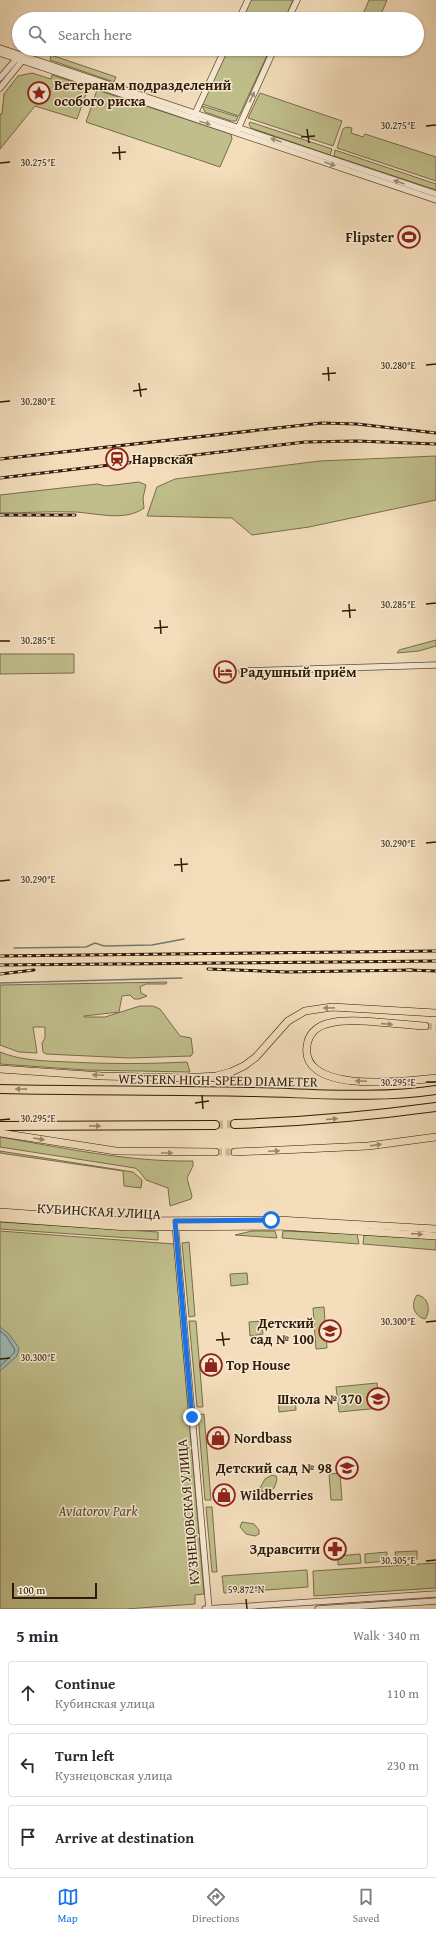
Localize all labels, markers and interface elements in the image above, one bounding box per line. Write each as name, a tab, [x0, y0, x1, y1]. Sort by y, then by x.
search box	[12, 12, 424, 56]
icon: search	[26, 23, 48, 45]
text: Search here	[58, 24, 132, 45]
place label: Ветеранам подразделений особого риска	[54, 75, 231, 111]
place icon: Ветеранам подразделений особого риска	[26, 80, 52, 106]
one-way arrow	[249, 91, 255, 103]
text: 30.275°E	[380, 118, 416, 133]
one-way arrow	[200, 120, 212, 126]
one-way arrow	[269, 137, 281, 143]
text: 30.275°E	[20, 155, 56, 170]
one-way arrow	[324, 162, 336, 168]
one-way arrow	[393, 178, 405, 184]
sports icon: Flipster	[396, 224, 422, 250]
place label: Flipster	[345, 227, 395, 247]
text: 30.280°E	[380, 358, 416, 373]
text: 30.280°E	[20, 394, 56, 409]
station icon: Нарвская	[104, 446, 130, 472]
place label: Нарвская	[132, 449, 194, 469]
text: 30.285°E	[380, 597, 416, 612]
text: 30.285°E	[20, 633, 56, 648]
hotel icon: Радушный приём	[212, 659, 238, 685]
place label: Радушный приём	[240, 662, 357, 682]
text: 30.290°E	[380, 836, 416, 851]
text: 30.290°E	[20, 872, 56, 887]
one-way arrow	[323, 1004, 335, 1011]
one-way arrow	[381, 1020, 393, 1027]
street label: WESTERN HIGH-SPEED DIAMETER	[118, 1068, 319, 1092]
one-way arrow	[92, 1072, 104, 1079]
text: 30.295°E	[380, 1075, 416, 1090]
one-way arrow	[354, 1078, 367, 1084]
one-way arrow	[15, 1086, 27, 1093]
text: 30.295°E	[20, 1111, 56, 1126]
one-way arrow	[326, 1116, 338, 1122]
one-way arrow	[89, 1123, 102, 1129]
one-way arrow	[32, 1136, 45, 1142]
one-way arrow	[370, 1142, 382, 1148]
one-way arrow	[268, 1147, 280, 1154]
one-way arrow	[161, 1150, 174, 1156]
street label: КУБИНСКАЯ УЛИЦА	[36, 1198, 162, 1224]
route start	[262, 1211, 280, 1229]
one-way arrow	[411, 1231, 423, 1238]
place label: Детский сад № 100	[250, 1313, 314, 1349]
text: 30.300°E	[380, 1314, 416, 1329]
school or university icon: Детский сад № 100	[317, 1318, 343, 1344]
text: 30.300°E	[20, 1350, 56, 1365]
shop icon: Top House	[198, 1352, 224, 1378]
place label: Top House	[226, 1355, 290, 1375]
school or university icon: Школа № 370	[365, 1386, 391, 1412]
place label: Школа № 370	[277, 1389, 362, 1409]
route end	[183, 1408, 201, 1426]
shop icon: Nordbass	[205, 1425, 231, 1451]
place label: Nordbass	[234, 1428, 292, 1448]
street label: КУЗНЕЦОВСКАЯ УЛИЦА	[172, 1438, 204, 1586]
school or university icon: Детский сад № 98	[334, 1455, 360, 1481]
place label: Детский сад № 98	[215, 1458, 332, 1478]
shop icon: Wildberries	[211, 1482, 237, 1508]
place label: Wildberries	[240, 1485, 313, 1505]
park label: Aviatorov Park	[57, 1501, 138, 1521]
pharmacy icon: Здравсити	[322, 1536, 348, 1562]
place label: Здравсити	[250, 1539, 320, 1559]
text: 30.305°E	[380, 1553, 416, 1568]
scale bar	[12, 1581, 97, 1600]
text: 100 m	[18, 1582, 45, 1598]
text: 59.872°N	[228, 1582, 265, 1597]
text: 5 min	[16, 1623, 58, 1648]
text: Walk · 340 m	[353, 1626, 420, 1645]
text: Continue	[55, 1673, 116, 1694]
icon: ahead	[17, 1682, 39, 1704]
text: 110 m	[387, 1684, 419, 1703]
text: Кубинская улица	[55, 1694, 155, 1713]
text: Turn left	[55, 1745, 114, 1766]
icon: left	[17, 1754, 39, 1776]
text: 230 m	[387, 1756, 419, 1775]
text: Кузнецовская улица	[55, 1766, 173, 1785]
icon: arrive	[17, 1826, 39, 1848]
text: Arrive at destination	[55, 1827, 194, 1848]
tab: Map	[57, 1886, 79, 1926]
tab: Directions	[192, 1886, 239, 1926]
tab: Saved	[353, 1886, 379, 1926]

